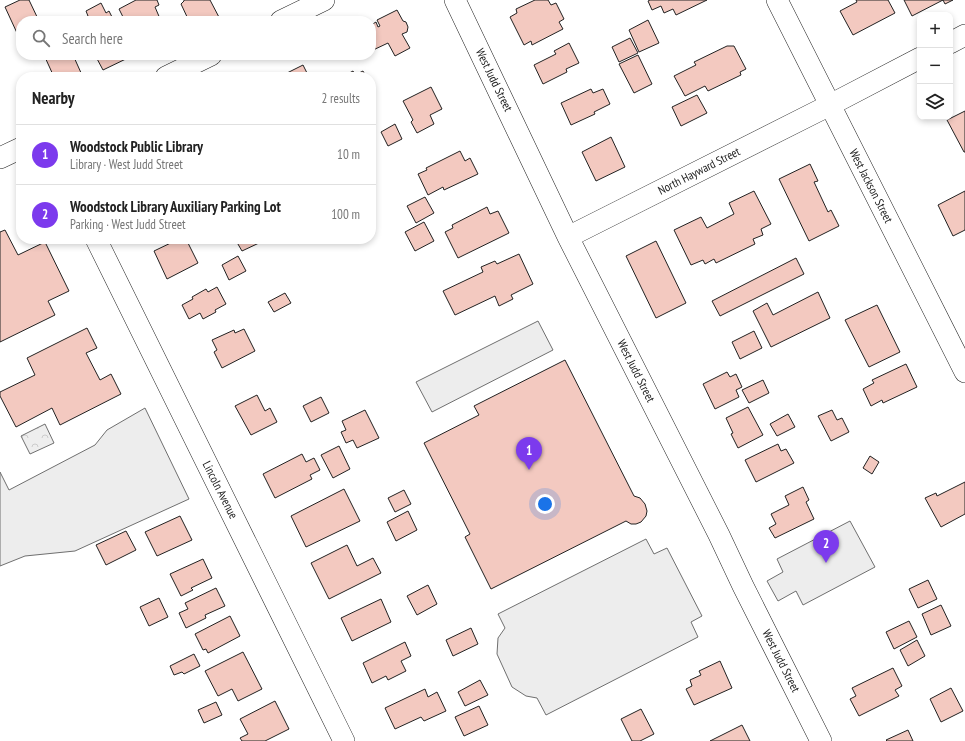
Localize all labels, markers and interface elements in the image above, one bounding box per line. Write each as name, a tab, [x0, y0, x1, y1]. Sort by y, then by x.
map controls	[917, 12, 953, 120]
button: +	[917, 12, 953, 48]
search box	[16, 16, 376, 60]
icon: search	[30, 27, 52, 49]
text: Search here	[62, 29, 123, 48]
street label: West Judd Street	[473, 46, 516, 114]
button: −	[917, 48, 953, 84]
button: layers	[917, 84, 953, 120]
text: Nearby	[32, 87, 75, 109]
text: 2 results	[321, 90, 360, 107]
text: Woodstock Public Library	[70, 137, 203, 156]
street label: North Hayward Street	[655, 143, 743, 198]
text: 1	[42, 146, 48, 163]
text: 10 m	[337, 146, 360, 163]
street label: West Jackson Street	[846, 146, 897, 226]
text: Library · West Judd Street	[70, 156, 183, 173]
text: Woodstock Library Auxiliary Parking Lot	[70, 197, 281, 216]
text: 2	[42, 206, 48, 223]
text: 100 m	[331, 206, 360, 223]
text: Parking · West Judd Street	[70, 216, 186, 233]
street label: West Judd Street	[614, 337, 659, 405]
pin: 1	[516, 437, 542, 470]
street label: Lincoln Avenue	[200, 458, 241, 521]
your location	[535, 494, 555, 514]
pin: 2	[813, 530, 839, 563]
street label: West Judd Street	[759, 627, 804, 695]

